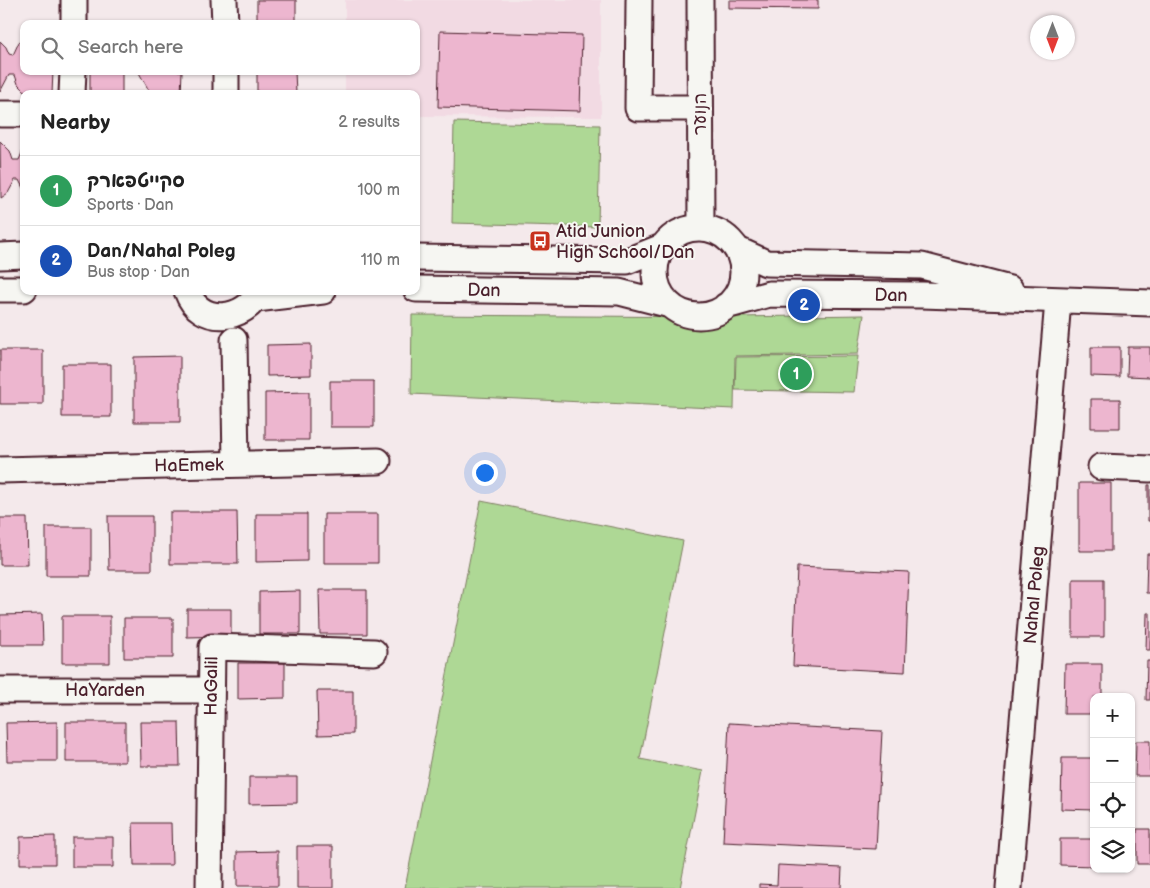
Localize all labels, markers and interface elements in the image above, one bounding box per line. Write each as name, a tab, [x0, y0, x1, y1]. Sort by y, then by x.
north arrow	[1030, 15, 1075, 60]
search box	[20, 20, 420, 75]
icon: search	[38, 34, 66, 62]
text: Search here	[78, 36, 183, 59]
street label: הנוער	[690, 93, 711, 135]
text: Nearby	[40, 110, 110, 135]
text: 2 results	[338, 113, 400, 132]
text: סקייטפארק	[87, 170, 185, 193]
text: 1	[53, 181, 59, 200]
text: 100 m	[357, 181, 400, 200]
text: Sports · Dan	[87, 196, 174, 215]
place label: Atid Junion High School/Dan	[556, 221, 694, 263]
bus stop icon: Atid Junion High School/Dan	[528, 229, 552, 253]
text: Dan/Nahal Poleg	[87, 240, 236, 263]
text: 2	[51, 251, 61, 270]
text: 110 m	[361, 251, 400, 270]
text: Bus stop · Dan	[87, 263, 190, 282]
street label: Dan	[467, 280, 501, 301]
street label: Dan	[874, 285, 908, 306]
pin: 2	[788, 286, 820, 324]
pin: 1	[780, 355, 812, 393]
street label: HaEmek	[154, 454, 224, 477]
your location	[472, 460, 498, 486]
street label: Nahal Poleg	[1020, 545, 1049, 645]
street label: HaGalil	[200, 656, 223, 716]
street label: HaYarden	[65, 680, 145, 701]
map controls	[1090, 693, 1135, 873]
button: +	[1090, 693, 1135, 738]
button: −	[1090, 738, 1135, 783]
button: locate	[1090, 783, 1135, 828]
button: layers	[1090, 828, 1135, 873]

